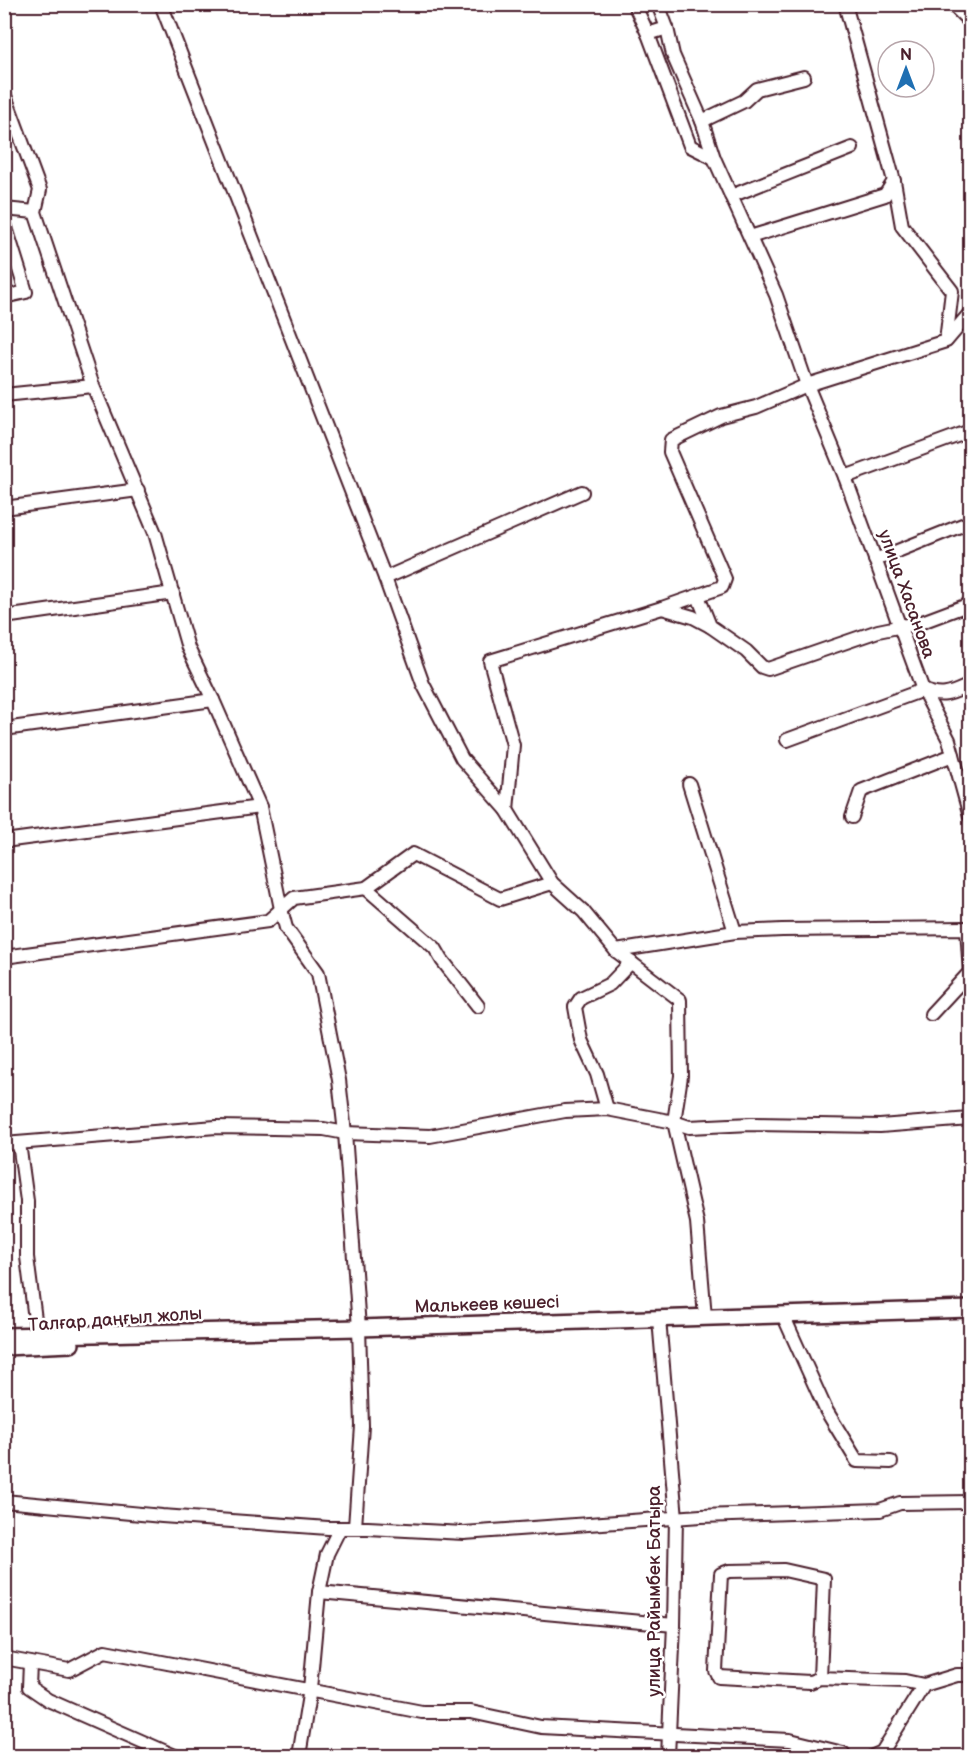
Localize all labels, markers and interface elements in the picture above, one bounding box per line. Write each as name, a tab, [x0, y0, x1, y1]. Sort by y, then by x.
north arrow	[876, 39, 936, 99]
text: N	[900, 46, 912, 65]
street label: улица Хасанова	[874, 527, 940, 662]
street label: Малькеев көшесі	[414, 1291, 560, 1318]
street label: Талғар даңғыл жолы	[27, 1303, 203, 1336]
street label: улица Райымбек Батыра	[644, 1485, 665, 1697]

